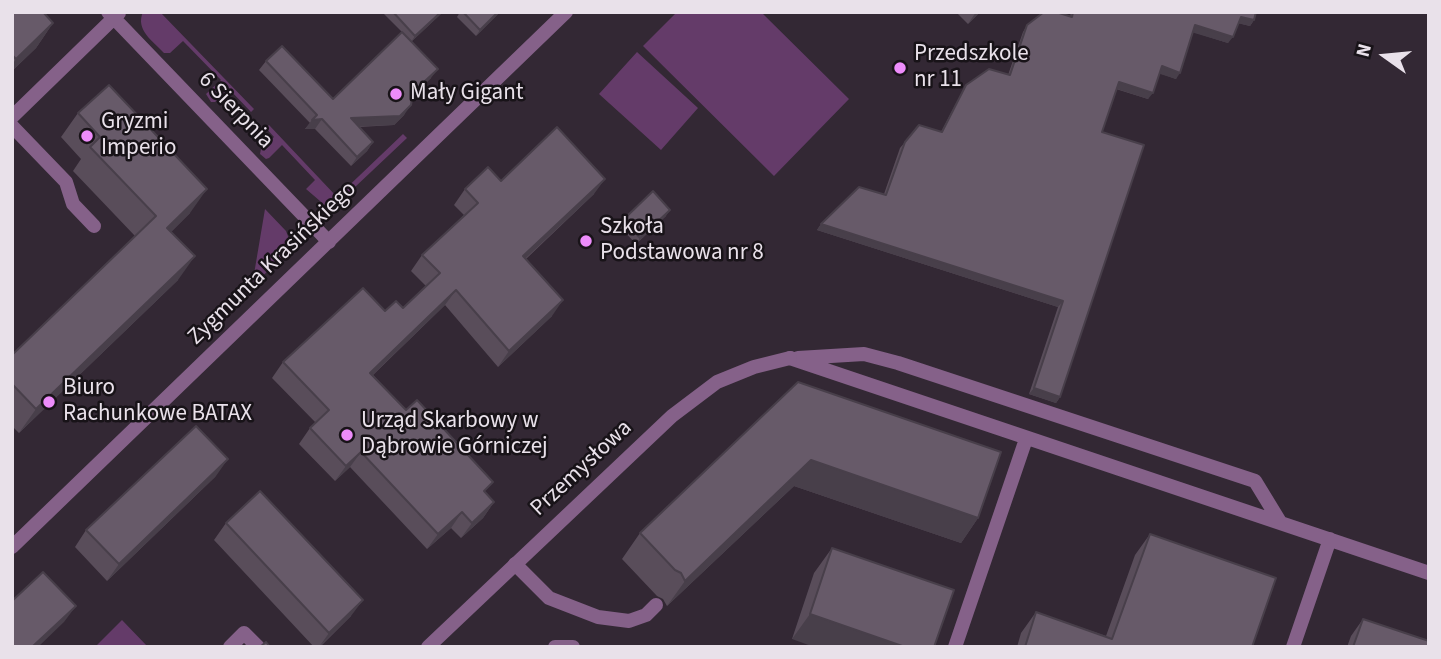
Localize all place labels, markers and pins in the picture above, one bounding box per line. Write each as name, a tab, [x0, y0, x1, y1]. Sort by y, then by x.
place label: Przedszkole nr 11	[914, 41, 1029, 95]
marker: Przedszkole nr 11	[892, 60, 908, 76]
place label: Mały Gigant	[410, 80, 524, 108]
marker: Mały Gigant	[388, 86, 404, 102]
place label: Gryzmi Imperio	[101, 109, 176, 163]
marker: Gryzmi Imperio	[79, 128, 95, 144]
place label: Szkoła Podstawowa nr 8	[600, 214, 764, 268]
marker: Szkoła Podstawowa nr 8	[578, 233, 594, 249]
place label: Biuro Rachunkowe BATAX	[63, 375, 252, 429]
marker: Biuro Rachunkowe BATAX	[41, 394, 57, 410]
place label: Urząd Skarbowy w Dąbrowie Górniczej	[361, 408, 548, 462]
marker: Urząd Skarbowy w Dąbrowie Górniczej	[339, 427, 355, 443]

